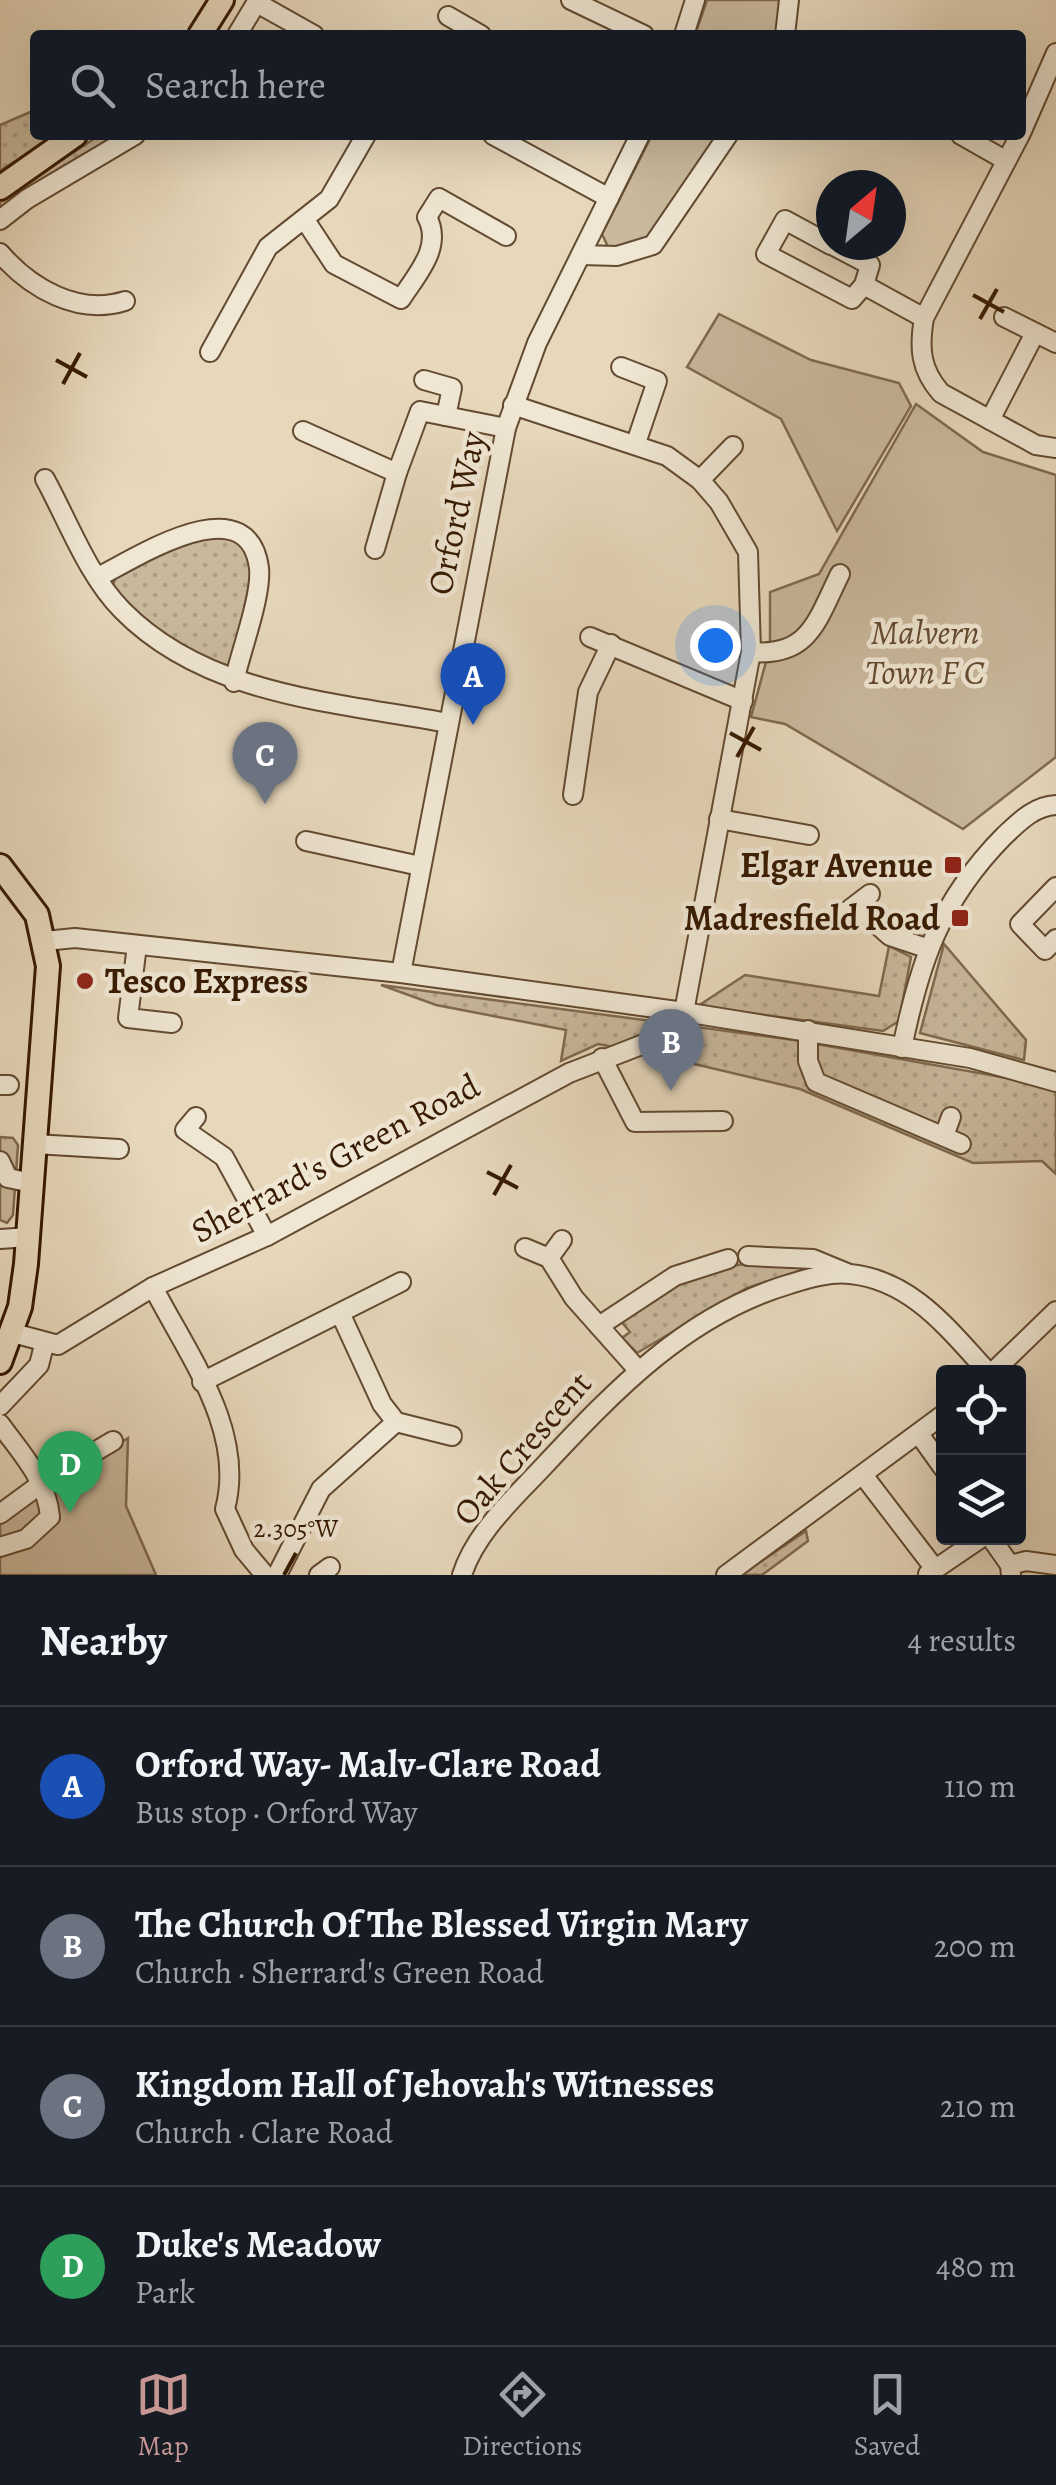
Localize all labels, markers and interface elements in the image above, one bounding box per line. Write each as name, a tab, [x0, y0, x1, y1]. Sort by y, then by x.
search box	[30, 30, 1026, 140]
icon: search	[65, 58, 120, 113]
text: Search here	[145, 59, 326, 111]
north arrow	[816, 170, 906, 260]
street label: Orford Way	[415, 427, 497, 599]
park label: Malvern Town F C	[865, 608, 985, 696]
your location	[690, 620, 741, 671]
pin: A	[440, 642, 506, 725]
pin: C	[232, 722, 298, 804]
place label: Elgar Avenue	[740, 841, 933, 889]
marker: Elgar Avenue	[942, 854, 964, 876]
place label: Madresfield Road	[684, 894, 940, 942]
marker: Madresfield Road	[949, 907, 971, 929]
place label: Tesco Express	[105, 957, 308, 1005]
marker: Tesco Express	[74, 970, 96, 992]
pin: B	[638, 1008, 704, 1091]
street label: Sherrard's Green Road	[182, 1062, 488, 1254]
street label: Oak Crescent	[442, 1361, 602, 1535]
map controls	[936, 1365, 1026, 1545]
button: locate	[936, 1365, 1026, 1455]
pin: D	[38, 1430, 102, 1513]
button: layers	[936, 1455, 1026, 1545]
text: 2.305°W	[254, 1512, 339, 1546]
text: Nearby	[40, 1612, 167, 1669]
text: 4 results	[907, 1618, 1016, 1662]
text: Orford Way- Malv-Clare Road	[135, 1738, 601, 1790]
text: A	[62, 1764, 83, 1808]
text: 110 m	[944, 1764, 1016, 1808]
text: Bus stop · Orford Way	[135, 1790, 418, 1834]
text: The Church Of The Blessed Virgin Mary	[135, 1898, 748, 1950]
text: B	[62, 1924, 83, 1968]
text: 200 m	[934, 1924, 1016, 1968]
text: Church · Sherrard's Green Road	[135, 1950, 544, 1994]
text: Kingdom Hall of Jehovah's Witnesses	[135, 2058, 715, 2110]
text: C	[63, 2084, 82, 2128]
text: 210 m	[940, 2084, 1016, 2128]
text: Church · Clare Road	[135, 2110, 393, 2154]
text: Duke's Meadow	[135, 2218, 381, 2270]
text: D	[61, 2244, 84, 2288]
text: 480 m	[936, 2244, 1016, 2288]
text: Park	[135, 2270, 195, 2314]
tab: Map	[136, 2367, 191, 2465]
tab: Directions	[462, 2367, 582, 2465]
tab: Saved	[854, 2367, 920, 2465]

